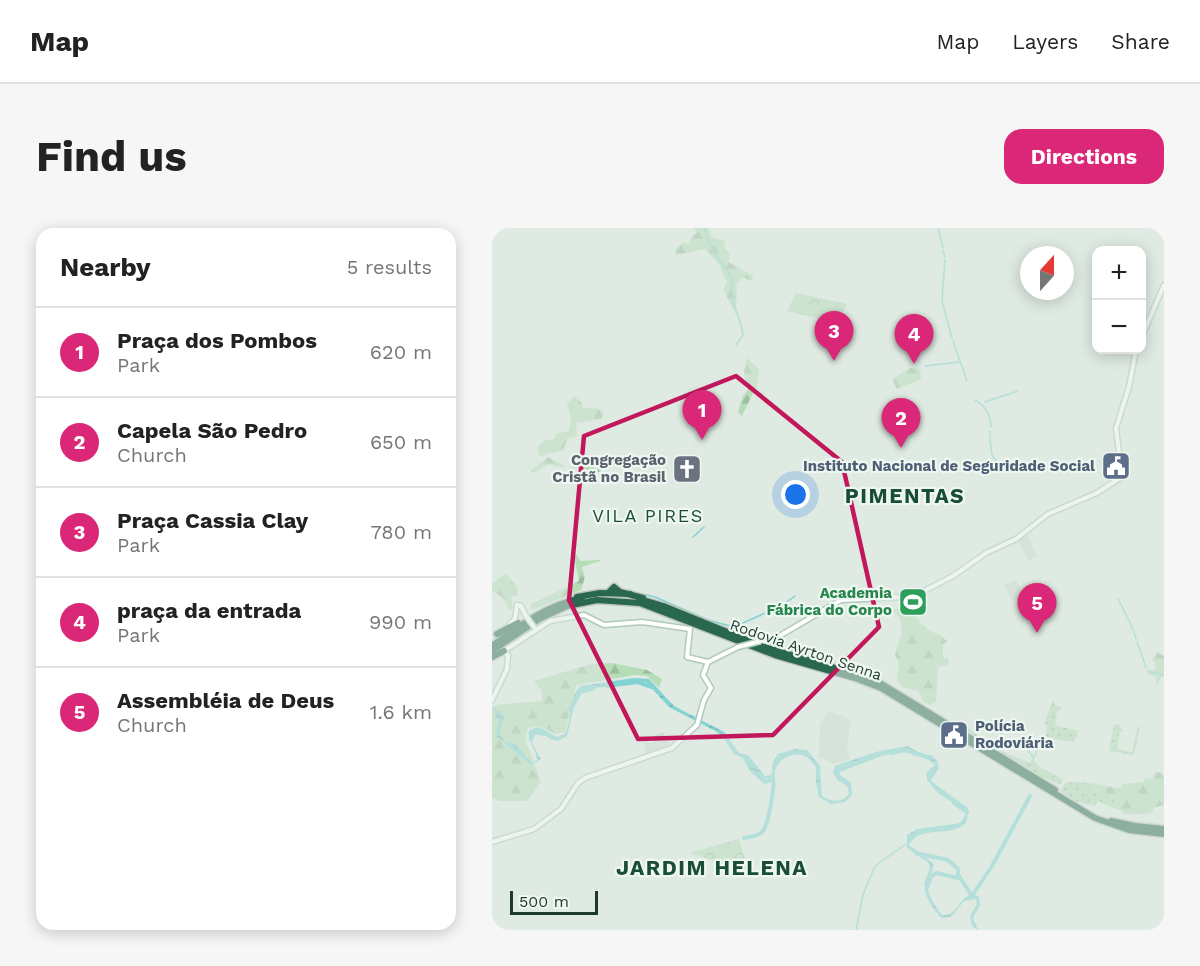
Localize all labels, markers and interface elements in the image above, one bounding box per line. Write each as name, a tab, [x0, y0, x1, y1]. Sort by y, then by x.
text: Map	[30, 25, 89, 58]
text: Map	[936, 29, 979, 54]
text: Layers	[1012, 29, 1078, 54]
text: Share	[1111, 29, 1170, 54]
button: Directions	[1004, 129, 1164, 184]
text: Find us	[36, 132, 187, 181]
north arrow	[1020, 246, 1074, 300]
map controls	[1092, 246, 1146, 354]
button: +	[1092, 246, 1146, 300]
text: Nearby	[60, 252, 151, 282]
text: 5 results	[347, 255, 432, 279]
button: −	[1092, 300, 1146, 354]
pin: 3	[814, 312, 854, 361]
pin: 4	[894, 314, 934, 364]
text: Praça dos Pombos	[117, 328, 317, 353]
text: 1	[75, 340, 84, 364]
text: 620 m	[370, 340, 432, 364]
text: Park	[117, 353, 160, 377]
pin: 1	[682, 390, 722, 440]
pin: 2	[882, 398, 920, 448]
text: Capela São Pedro	[117, 418, 307, 443]
text: 2	[74, 430, 85, 454]
text: 650 m	[370, 430, 432, 454]
text: Church	[117, 443, 187, 467]
public building icon: Instituto Nacional de Seguridade Social	[1100, 450, 1132, 482]
place label: Congregação Cristã no Brasil	[552, 451, 666, 486]
church icon: Congregação Cristã no Brasil	[671, 453, 703, 485]
place label: Instituto Nacional de Seguridade Social	[803, 457, 1095, 475]
your location	[781, 480, 810, 509]
district label: PIMENTAS	[845, 483, 965, 508]
district label: VILA PIRES	[592, 505, 704, 526]
text: Praça Cassia Clay	[117, 508, 308, 533]
text: 3	[74, 520, 85, 544]
text: 780 m	[371, 520, 432, 544]
text: Park	[117, 533, 160, 557]
place label: Academia Fábrica do Corpo	[767, 584, 892, 619]
pin: 5	[1018, 584, 1056, 633]
sports icon: Academia Fábrica do Corpo	[897, 586, 929, 618]
text: praça da entrada	[117, 598, 301, 623]
text: 4	[73, 610, 86, 634]
text: 990 m	[369, 610, 432, 634]
street label: Rodovia Ayrton Senna	[728, 616, 885, 685]
text: Park	[117, 623, 160, 647]
text: Assembléia de Deus	[117, 688, 334, 713]
text: 5	[74, 700, 85, 724]
text: 1.6 km	[370, 700, 432, 724]
text: Church	[117, 713, 187, 737]
place label: Polícia Rodoviária	[975, 717, 1054, 752]
public building icon: Polícia Rodoviária	[938, 719, 970, 751]
district label: JARDIM HELENA	[616, 855, 808, 880]
scale bar	[510, 888, 598, 916]
text: 500 m	[519, 892, 569, 911]

